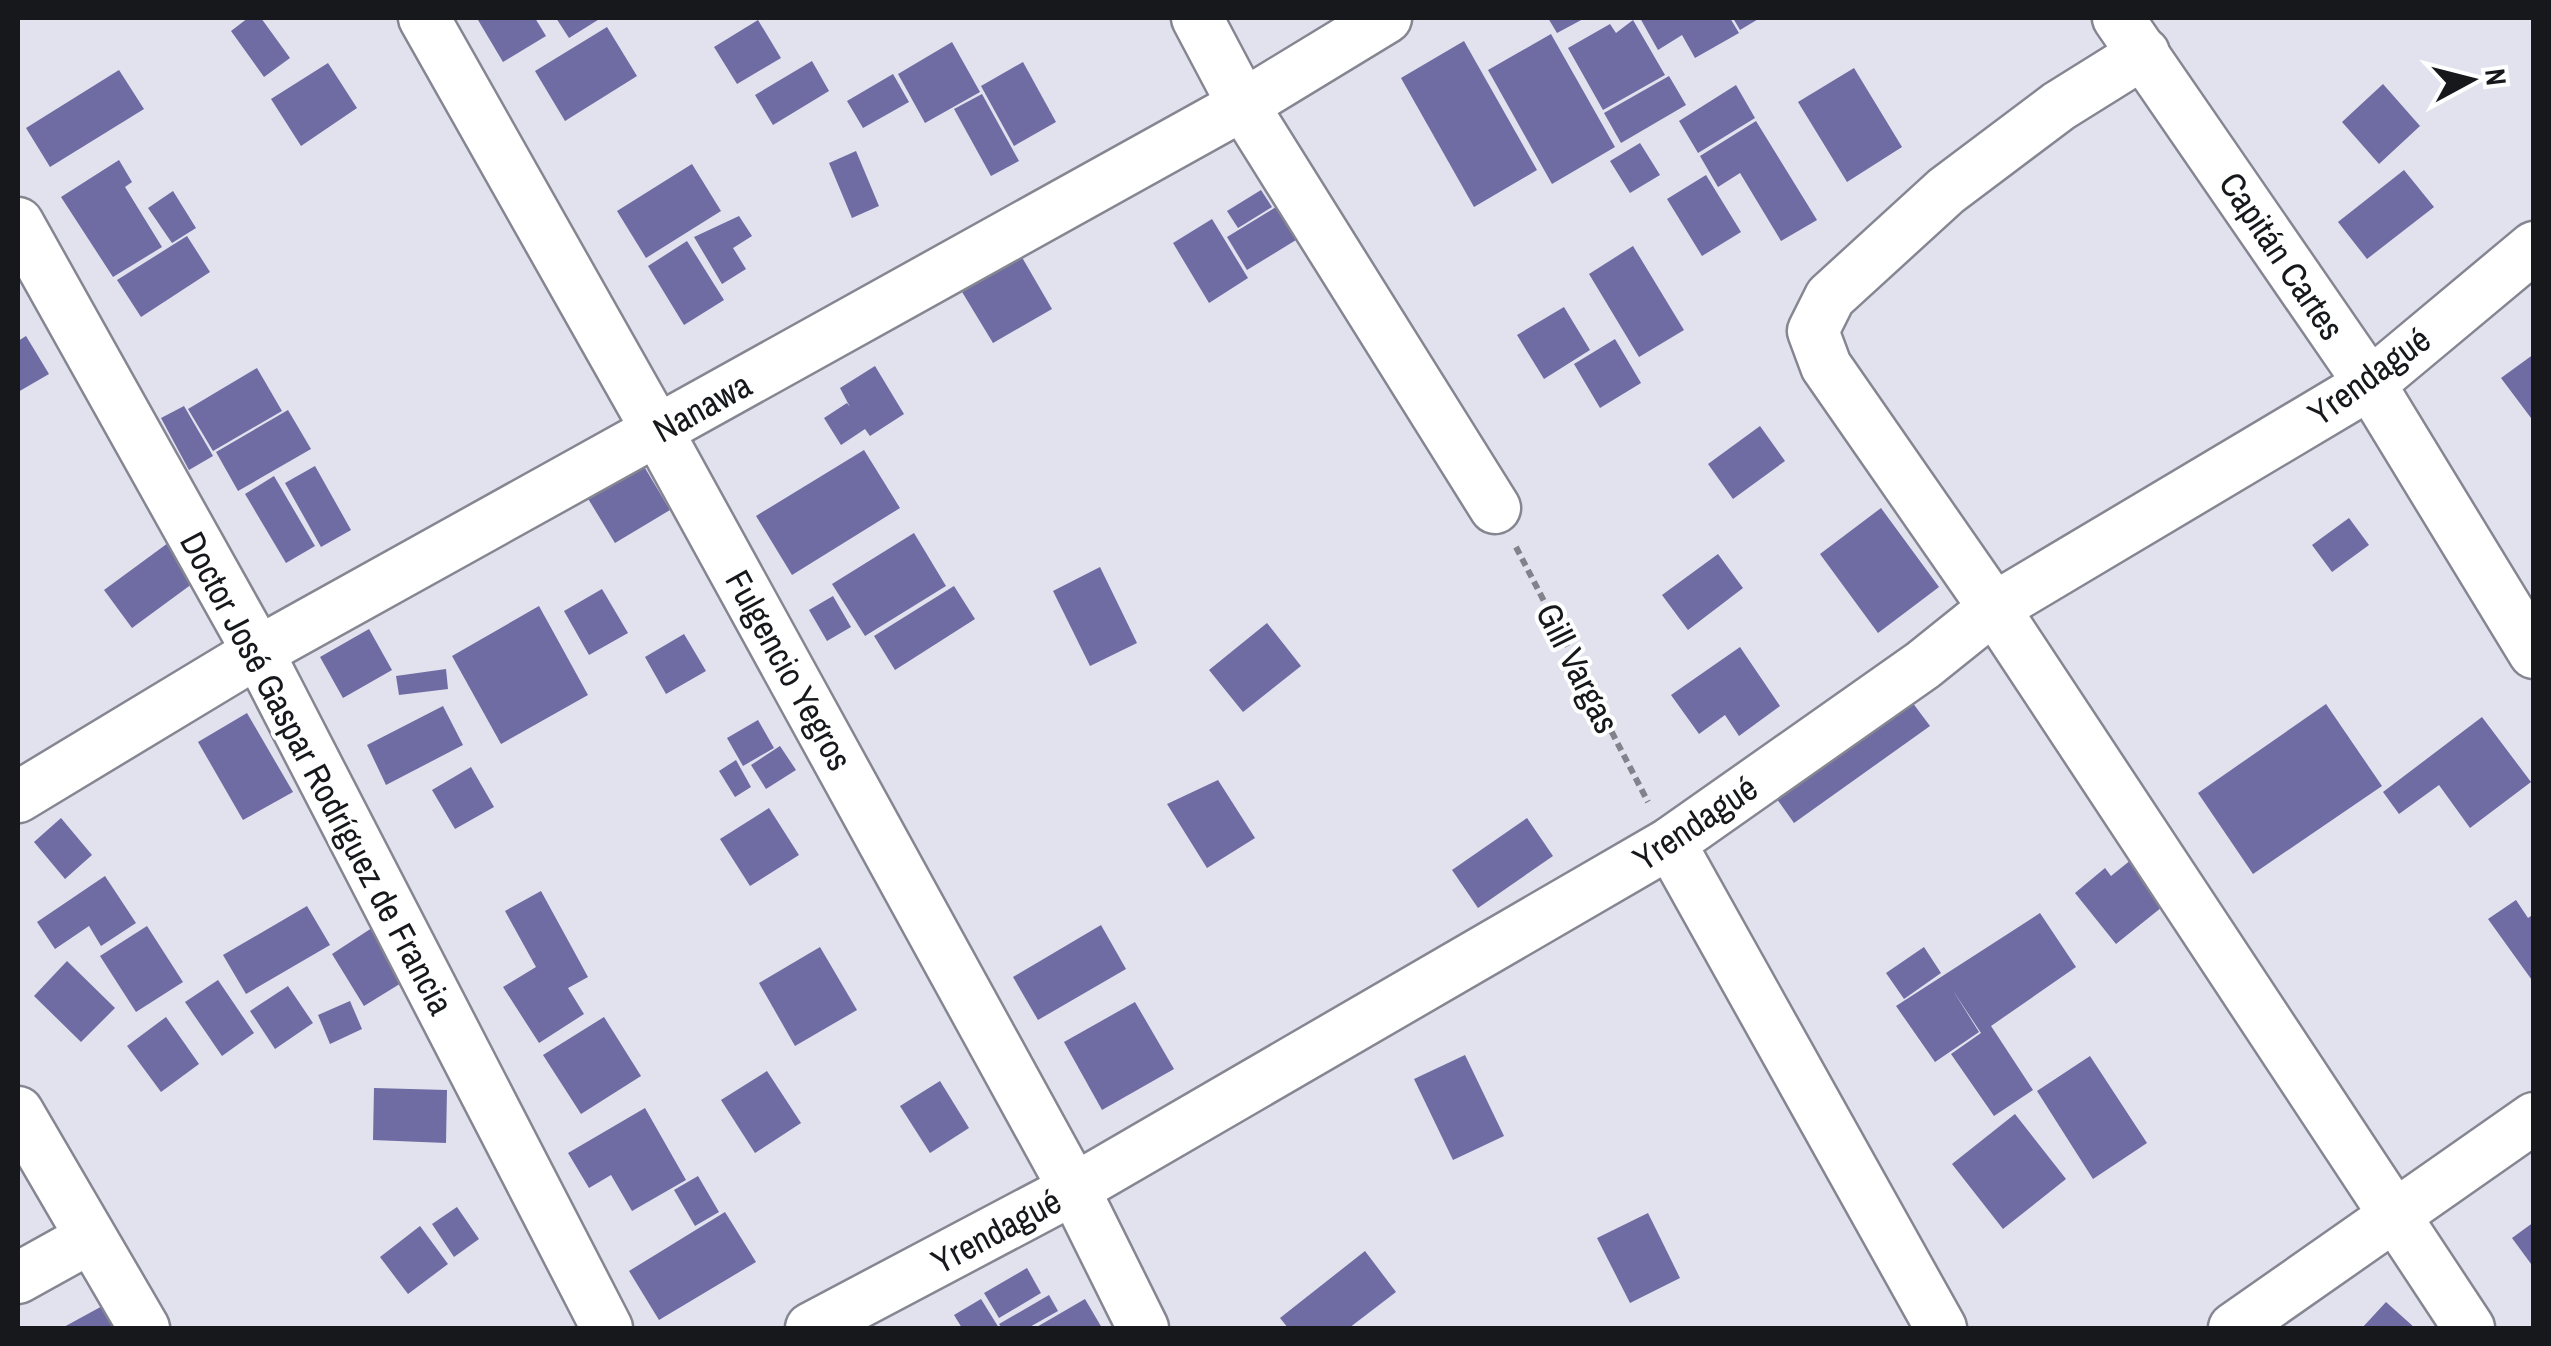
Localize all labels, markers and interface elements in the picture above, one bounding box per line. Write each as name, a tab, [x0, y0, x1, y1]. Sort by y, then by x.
north arrow	[2421, 30, 2521, 130]
text: N	[2476, 66, 2516, 87]
street label: Capitán Cartes	[2209, 163, 2355, 349]
street label: Yrendagué	[2298, 316, 2440, 436]
street label: Nanawa	[645, 361, 759, 453]
street label: Doctor José Gaspar Rodríguez de Francia	[169, 523, 465, 1023]
street label: Fulgencio Yegros	[715, 561, 863, 779]
street label: Gill Vargas	[1525, 595, 1631, 741]
street label: Yrendagué	[1624, 764, 1766, 882]
street label: Yrendagué	[923, 1177, 1069, 1285]

